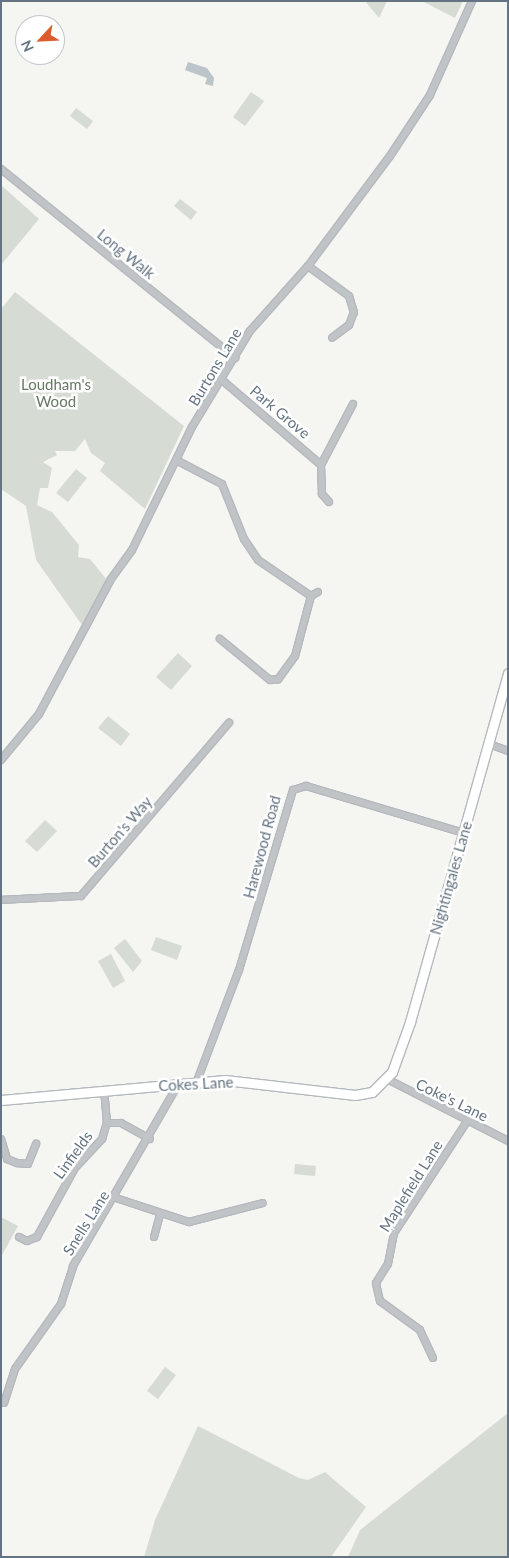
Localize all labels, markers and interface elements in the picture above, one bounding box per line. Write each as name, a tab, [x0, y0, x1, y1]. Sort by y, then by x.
north arrow	[15, 15, 65, 65]
text: N	[17, 38, 37, 55]
street label: Long Walk	[94, 225, 158, 283]
street label: Burtons Lane	[185, 325, 245, 409]
park label: Loudham's Wood	[21, 375, 91, 410]
street label: Park Grove	[246, 382, 314, 442]
street label: Burton's Way	[84, 793, 156, 871]
street label: Harewood Road	[240, 794, 284, 900]
street label: Nightingales Lane	[426, 819, 476, 937]
street label: Cokes Lane	[158, 1073, 234, 1095]
street label: Coke's Lane	[413, 1075, 491, 1125]
street label: Linfields	[50, 1128, 96, 1182]
street label: Maplefield Lane	[376, 1137, 446, 1235]
street label: Snells Lane	[59, 1187, 113, 1259]

